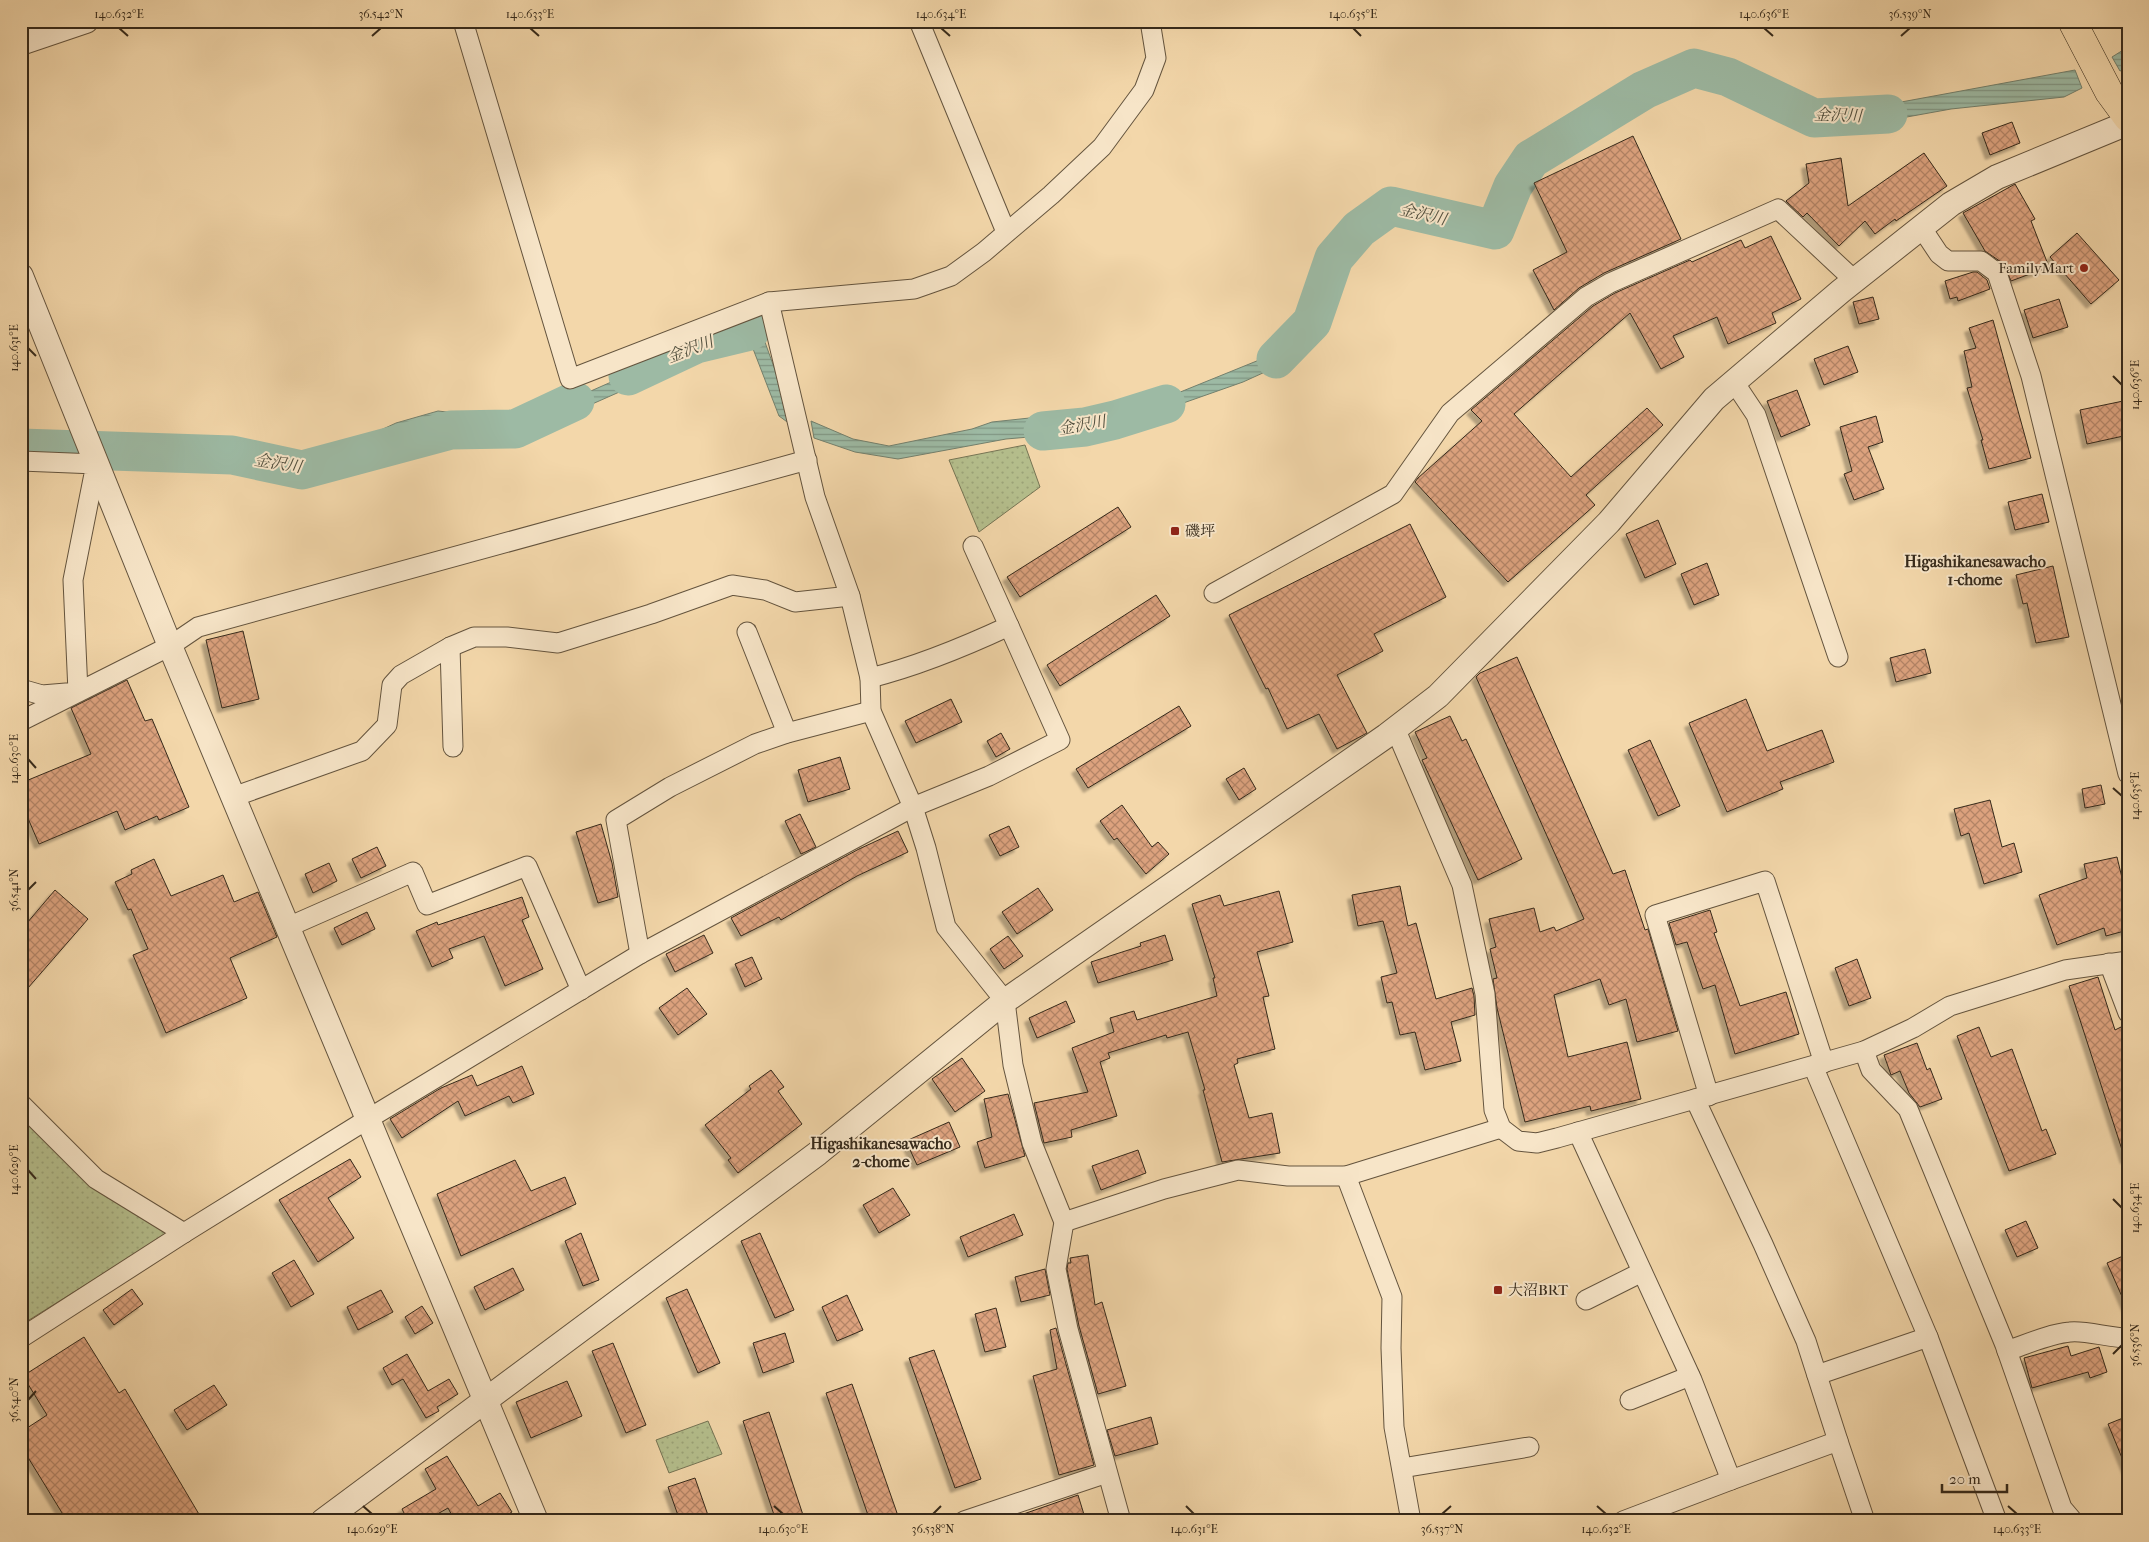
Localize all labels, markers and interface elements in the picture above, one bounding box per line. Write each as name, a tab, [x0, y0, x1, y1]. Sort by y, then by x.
text: 140.632°E	[94, 7, 144, 21]
text: 36.542°N	[358, 7, 404, 21]
text: 140.633°E	[506, 7, 554, 21]
text: 140.634°E	[916, 7, 966, 21]
text: 140.635°E	[1329, 7, 1377, 21]
text: 140.636°E	[1739, 7, 1789, 21]
text: 36.539°N	[1888, 7, 1932, 21]
water label: 金沢川	[1814, 105, 1864, 125]
water label: 金沢川	[1397, 199, 1450, 229]
place label: FamilyMart	[1998, 259, 2075, 277]
marker: FamilyMart	[2078, 262, 2090, 274]
text: 140.631°E	[7, 324, 21, 372]
water label: 金沢川	[664, 331, 718, 366]
text: 140.636°E	[2128, 360, 2142, 410]
water label: 金沢川	[1057, 411, 1109, 439]
water label: 金沢川	[253, 450, 305, 476]
place label: 磯坪	[1185, 522, 1215, 540]
marker: 磯坪	[1169, 525, 1181, 537]
district label: Higashikanesawacho 1-chome	[1904, 552, 2046, 589]
text: 140.630°E	[7, 734, 21, 784]
text: 140.635°E	[2128, 772, 2142, 820]
text: 36.541°N	[7, 868, 21, 912]
district label: Higashikanesawacho 2-chome	[810, 1134, 952, 1171]
text: 140.629°E	[7, 1145, 21, 1195]
text: 140.634°E	[2128, 1183, 2142, 1233]
place label: 大沼BRT	[1508, 1281, 1569, 1299]
marker: 大沼BRT	[1492, 1284, 1504, 1296]
text: 36.536°N	[2128, 1323, 2142, 1367]
text: 36.540°N	[7, 1377, 21, 1423]
scale bar	[1942, 1462, 2006, 1494]
text: 20 m	[1949, 1470, 1981, 1488]
text: 140.629°E	[347, 1522, 397, 1536]
text: 140.630°E	[758, 1522, 808, 1536]
text: 36.538°N	[912, 1522, 954, 1536]
text: 140.631°E	[1170, 1522, 1218, 1536]
text: 36.537°N	[1421, 1522, 1463, 1536]
text: 140.632°E	[1581, 1522, 1631, 1536]
text: 140.633°E	[1993, 1522, 2041, 1536]

